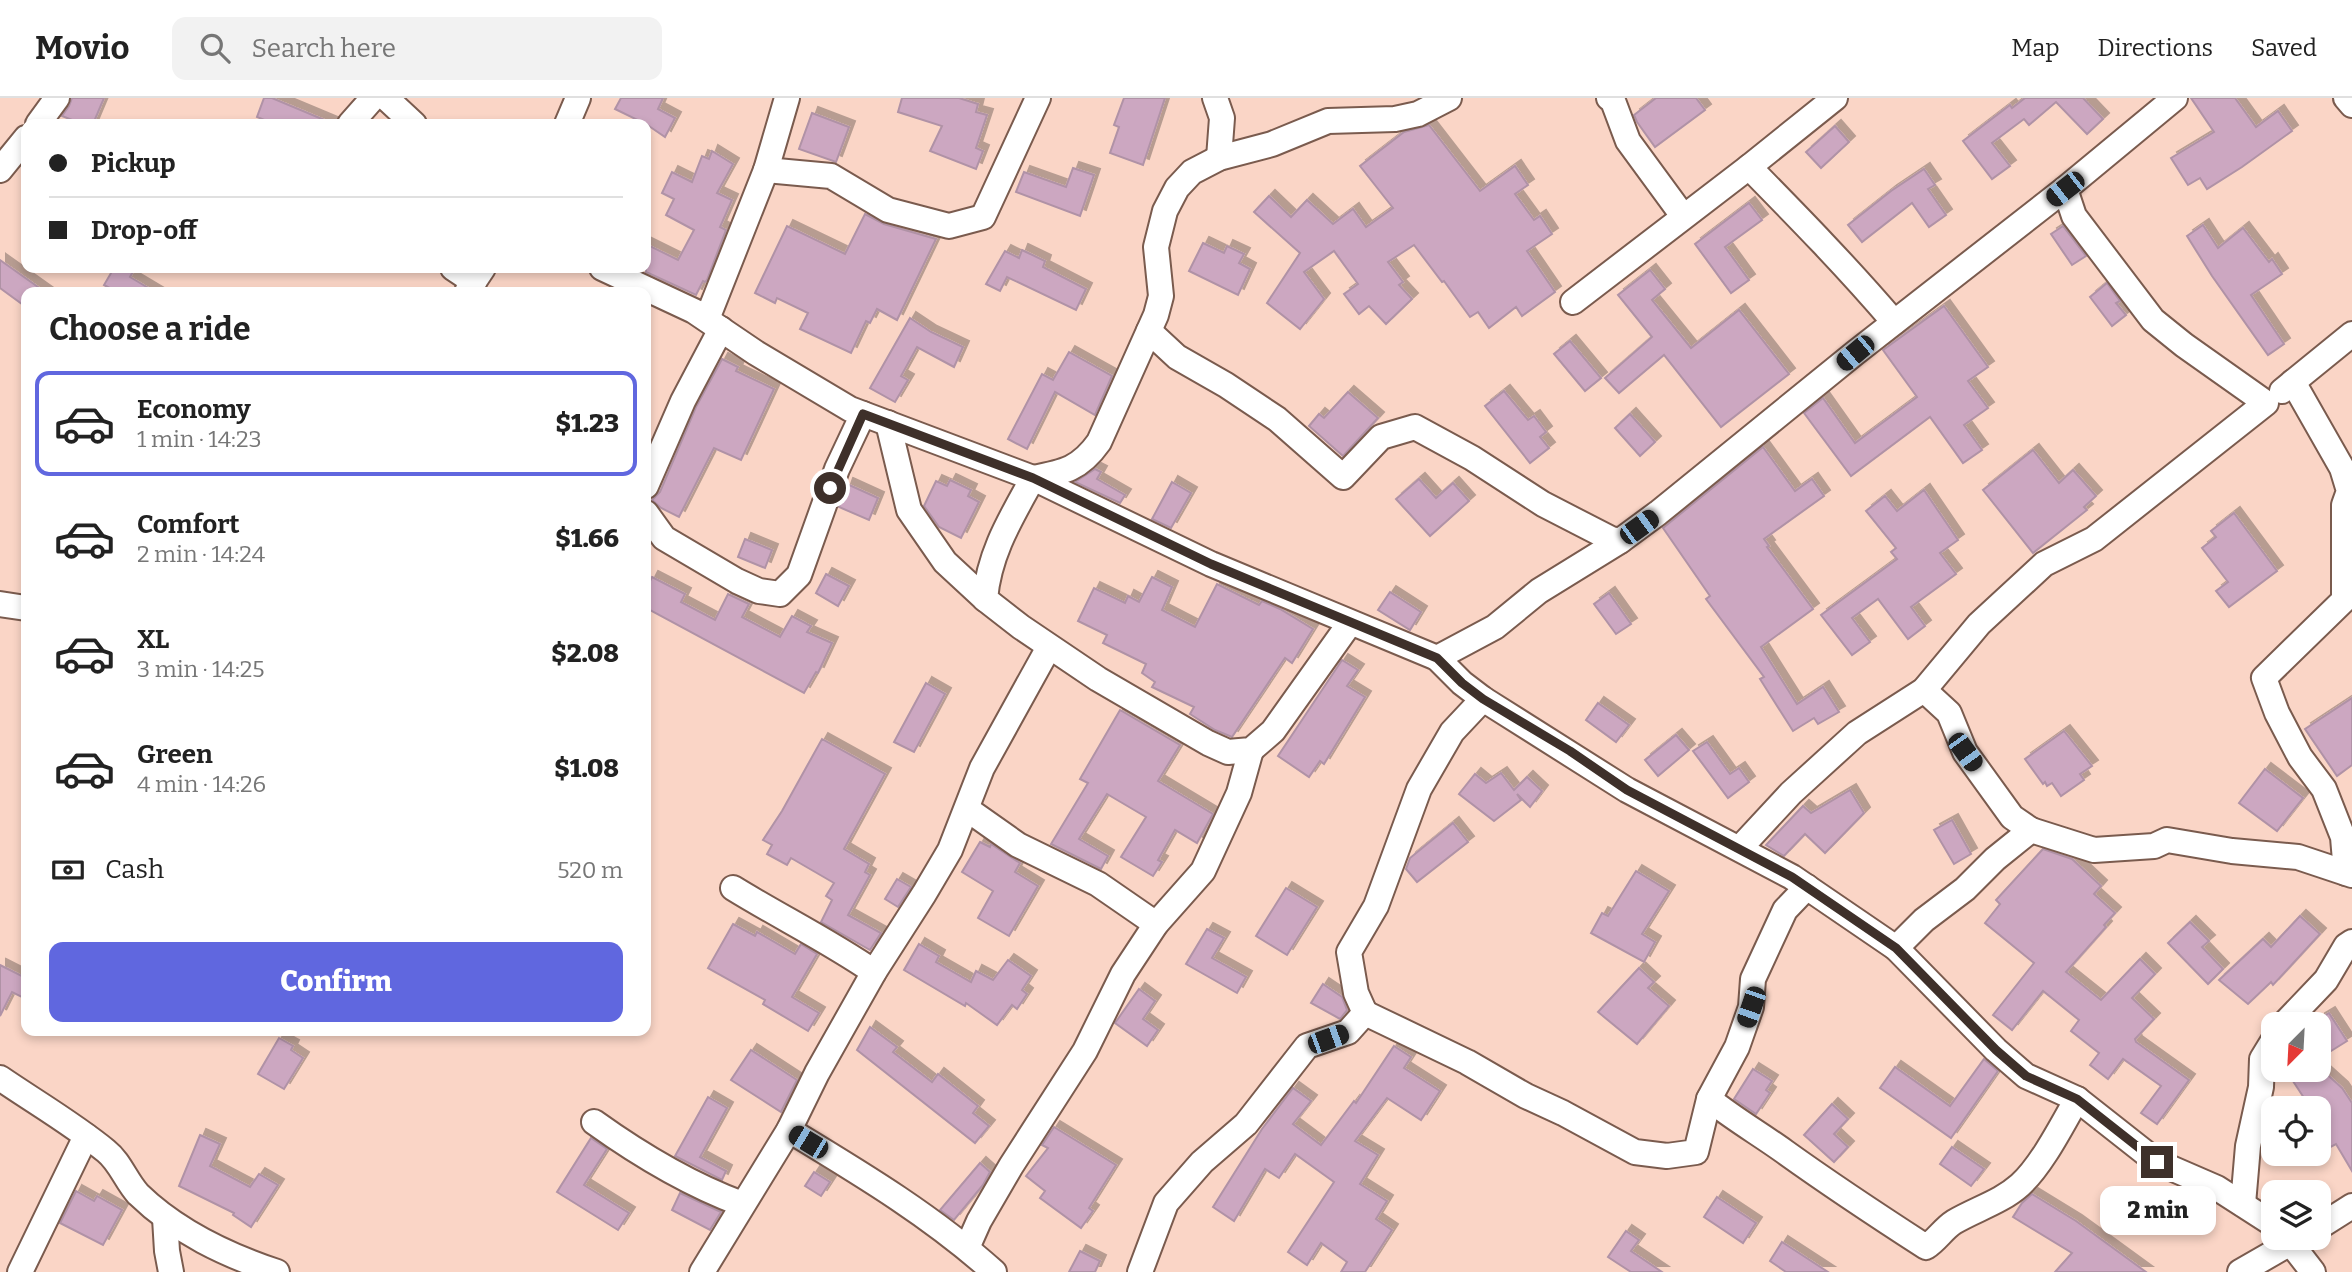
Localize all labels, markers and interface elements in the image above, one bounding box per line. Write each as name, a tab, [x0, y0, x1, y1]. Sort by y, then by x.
search box	[172, 17, 662, 80]
text: Movio	[35, 28, 130, 68]
icon: search	[196, 29, 234, 67]
text: Search here	[252, 33, 396, 64]
text: Map	[2011, 34, 2060, 62]
text: Directions	[2098, 34, 2213, 62]
text: Saved	[2251, 34, 2317, 62]
text: Pickup	[91, 148, 176, 179]
car	[2042, 168, 2089, 210]
text: Drop-off	[91, 215, 197, 246]
text: Choose a ride	[49, 310, 250, 348]
car	[1833, 331, 1878, 375]
icon: car	[53, 392, 116, 455]
text: Economy	[137, 394, 251, 425]
text: $1.23	[555, 408, 619, 439]
text: 1 min · 14:23	[137, 425, 262, 453]
route start	[814, 472, 846, 504]
car	[1616, 506, 1663, 548]
icon: car	[53, 507, 116, 570]
text: Comfort	[137, 509, 240, 540]
text: $1.66	[555, 523, 619, 554]
text: 2 min · 14:24	[137, 540, 265, 568]
icon: car	[53, 622, 116, 685]
text: XL	[137, 624, 169, 655]
text: $2.08	[551, 638, 619, 669]
text: 3 min · 14:25	[137, 655, 265, 683]
car	[1945, 729, 1986, 775]
icon: car	[53, 737, 116, 800]
text: Green	[137, 739, 213, 770]
text: $1.08	[554, 753, 619, 784]
text: 4 min · 14:26	[137, 770, 266, 798]
icon: cash	[49, 851, 87, 889]
text: Cash	[105, 854, 164, 885]
text: 520 m	[557, 856, 623, 884]
button: Confirm	[49, 942, 623, 1022]
car	[1735, 984, 1768, 1030]
north arrow	[2261, 1012, 2331, 1082]
map controls	[2261, 1012, 2331, 1250]
car	[1305, 1022, 1352, 1056]
button: locate	[2261, 1096, 2331, 1166]
car	[785, 1122, 832, 1162]
route end	[2141, 1146, 2173, 1178]
button: layers	[2261, 1180, 2331, 1250]
callout: 2 min	[2099, 1186, 2215, 1236]
text: 2 min	[2127, 1196, 2189, 1224]

